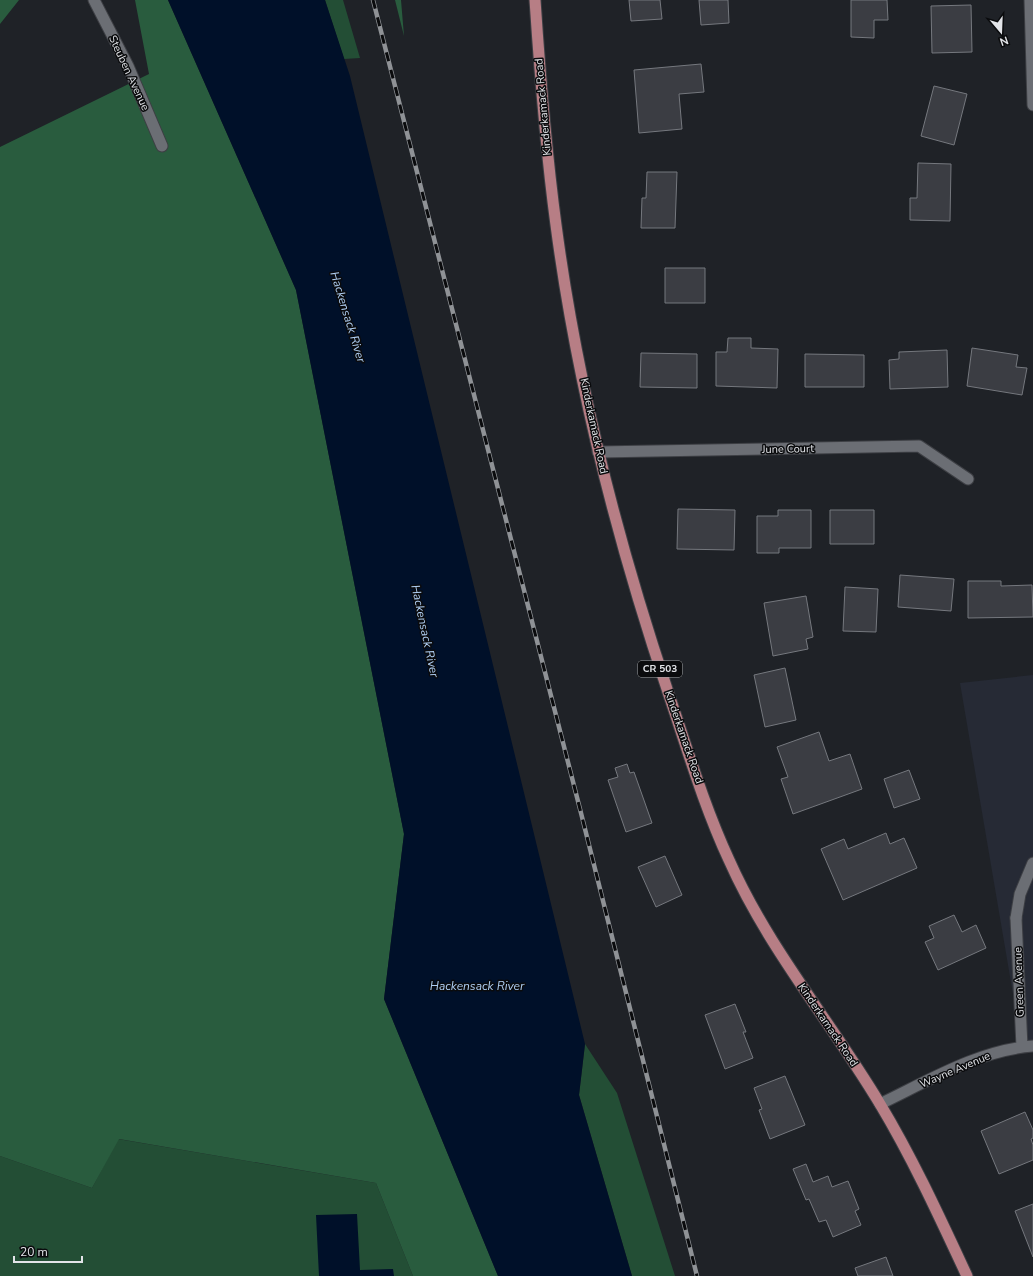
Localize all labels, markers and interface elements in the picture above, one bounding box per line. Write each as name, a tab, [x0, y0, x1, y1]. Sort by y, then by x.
north arrow	[981, 12, 1021, 52]
street label: Steuben Avenue	[105, 33, 153, 113]
text: N	[998, 33, 1010, 49]
street label: Kinderkamack Road	[531, 58, 555, 156]
water label: Hackensack River	[327, 269, 370, 365]
street label: Kinderkamack Road	[577, 377, 611, 475]
street label: June Court	[761, 441, 814, 457]
water label: Hackensack River	[407, 583, 443, 680]
road number: CR 503	[638, 661, 682, 677]
street label: Kinderkamack Road	[661, 689, 707, 785]
street label: Green Avenue	[1010, 947, 1028, 1017]
water label: Hackensack River	[430, 978, 525, 994]
street label: Kinderkamack Road	[795, 980, 861, 1070]
street label: Wayne Avenue	[917, 1048, 993, 1092]
scale bar	[14, 1238, 82, 1264]
text: 20 m	[20, 1244, 48, 1260]

